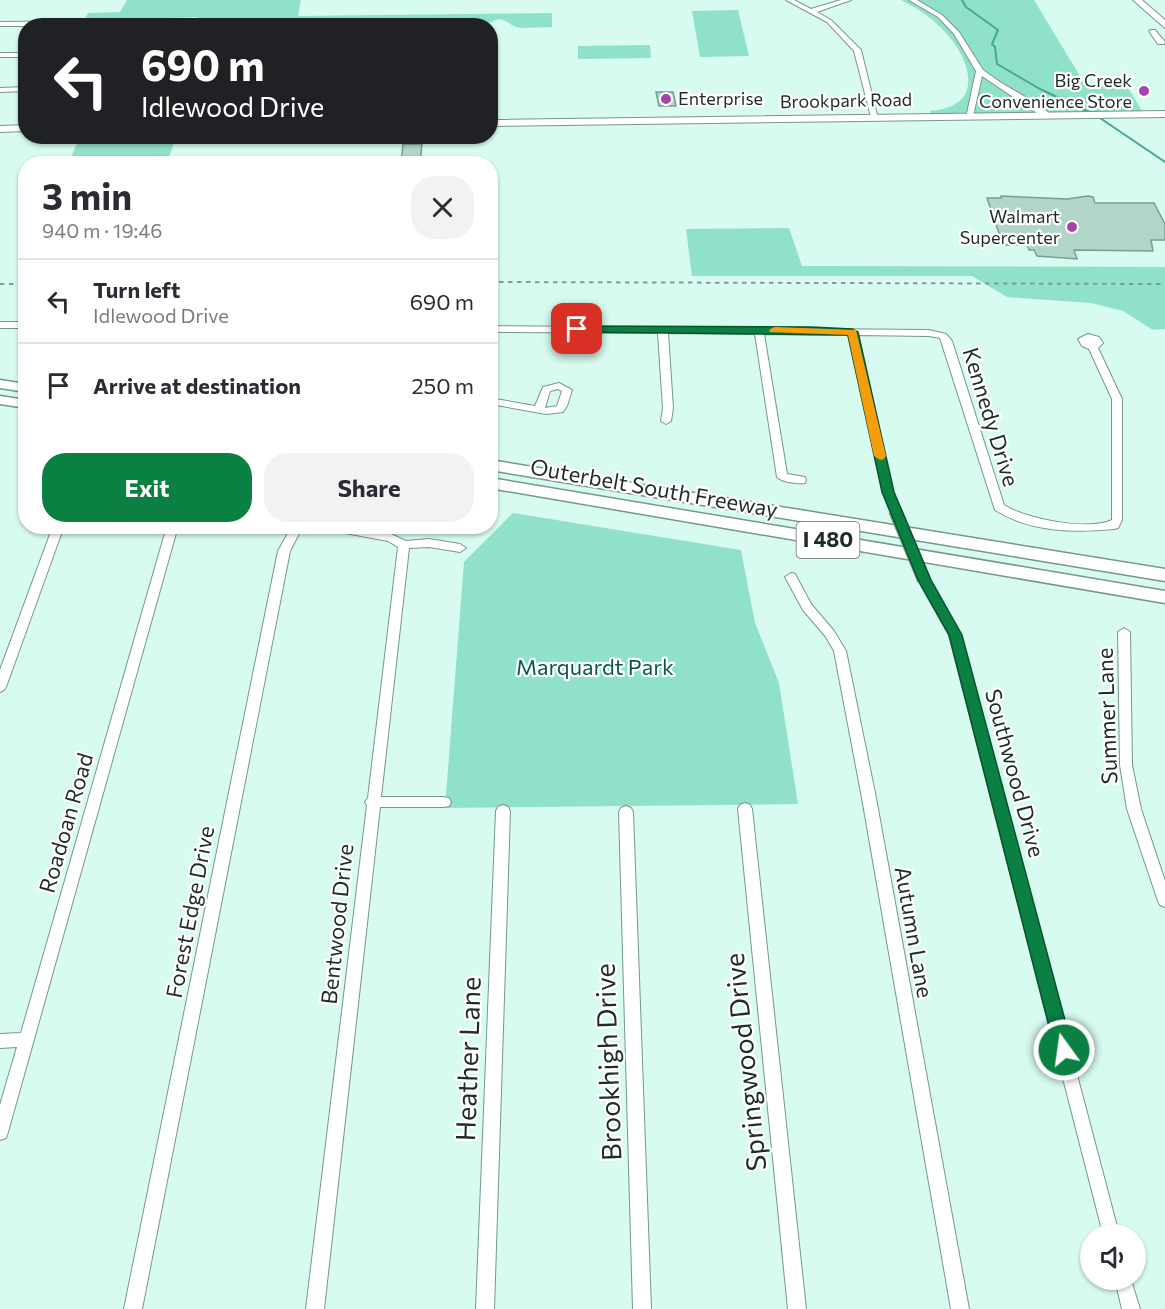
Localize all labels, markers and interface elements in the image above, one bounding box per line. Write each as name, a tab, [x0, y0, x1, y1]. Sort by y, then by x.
text: 690 m	[141, 38, 265, 90]
icon: left	[42, 42, 120, 120]
place label: Big Creek Convenience Store	[979, 69, 1132, 112]
marker: Big Creek Convenience Store	[1137, 84, 1151, 98]
place label: Enterprise	[678, 87, 763, 109]
street label: Brookpark Road	[780, 88, 912, 112]
text: Idlewood Drive	[141, 90, 324, 123]
marker: Enterprise	[659, 92, 673, 106]
text: 3 min	[42, 173, 132, 217]
button: close	[411, 176, 474, 239]
place label: Walmart Supercenter	[960, 205, 1060, 248]
text: 940 m · 19:46	[42, 218, 162, 242]
marker: Walmart Supercenter	[1065, 220, 1079, 234]
text: Turn left	[93, 276, 180, 303]
icon: left	[42, 285, 75, 318]
text: 690 m	[410, 288, 474, 315]
text: Idlewood Drive	[93, 303, 229, 327]
pin	[551, 303, 602, 354]
icon: arrive	[560, 312, 593, 345]
street label: Kennedy Drive	[958, 344, 1025, 490]
icon: arrive	[42, 369, 75, 402]
text: Arrive at destination	[93, 372, 301, 399]
text: 250 m	[411, 372, 474, 399]
street label: Outerbelt South Freeway	[528, 452, 780, 523]
button: Exit	[42, 453, 252, 522]
button: Share	[264, 453, 474, 522]
road number: I 480	[796, 522, 860, 558]
street label: Summer Lane	[1091, 647, 1122, 785]
park label: Marquardt Park	[516, 653, 674, 680]
street label: Southwood Drive	[980, 686, 1051, 860]
street label: Roadoan Road	[33, 750, 98, 896]
street label: Forest Edge Drive	[160, 823, 219, 1000]
street label: Bentwood Drive	[315, 842, 358, 1005]
street label: Autumn Lane	[890, 864, 939, 1000]
street label: Springwood Drive	[717, 952, 772, 1173]
street label: Brookhigh Drive	[588, 963, 627, 1161]
street label: Heather Lane	[448, 976, 487, 1142]
position arrow	[1032, 1018, 1096, 1082]
map controls	[1080, 1224, 1146, 1290]
button: sound	[1080, 1224, 1146, 1290]

